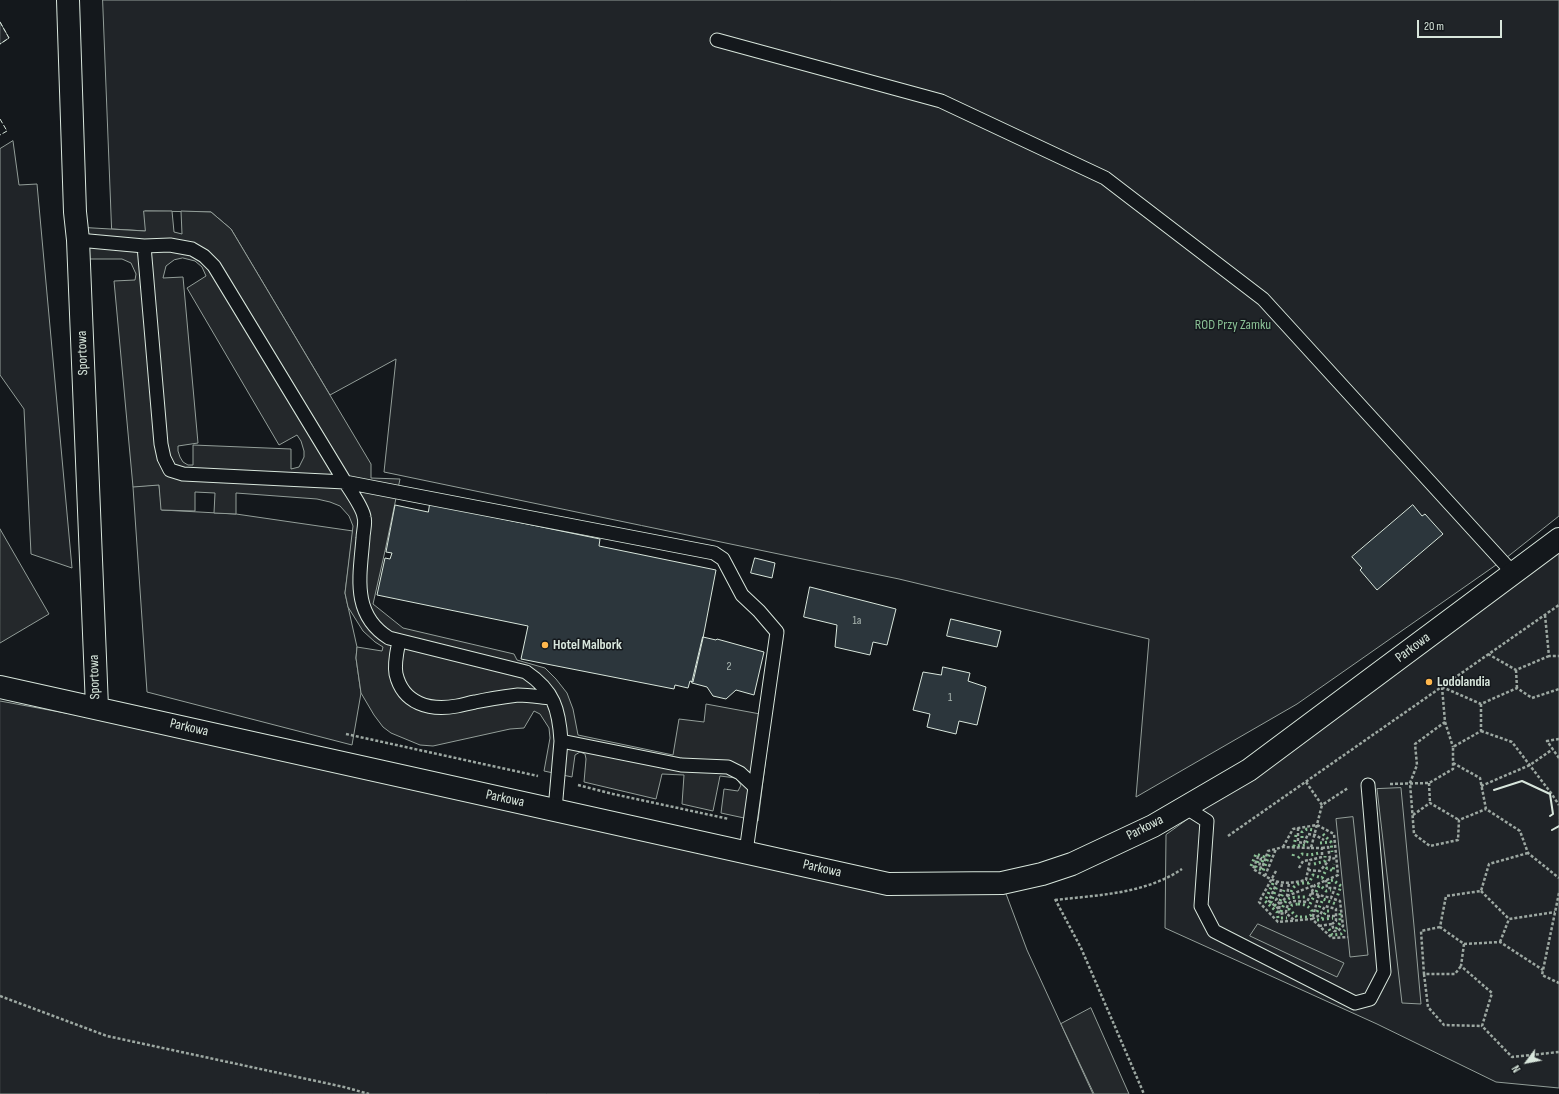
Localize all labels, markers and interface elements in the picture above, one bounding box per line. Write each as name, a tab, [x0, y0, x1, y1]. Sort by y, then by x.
scale bar	[1419, 12, 1504, 38]
text: 20 m	[1424, 19, 1444, 34]
park label: ROD Przy Zamku	[1195, 317, 1271, 333]
street label: Sportowa	[74, 330, 92, 376]
house number: 1a	[853, 614, 861, 628]
street label: Parkowa	[1392, 630, 1434, 666]
place label: Hotel Malbork	[553, 637, 622, 653]
marker: Hotel Malbork	[540, 640, 550, 650]
street label: Sportowa	[86, 654, 104, 700]
house number: 2	[727, 660, 731, 674]
place label: Lodolandia	[1437, 674, 1490, 690]
marker: Lodolandia	[1424, 677, 1434, 687]
house number: 1	[948, 691, 952, 705]
street label: Parkowa	[168, 715, 210, 741]
street label: Parkowa	[484, 787, 526, 811]
street label: Parkowa	[1124, 812, 1166, 844]
street label: Parkowa	[801, 856, 843, 882]
north arrow	[1507, 1042, 1547, 1082]
text: N	[1509, 1063, 1523, 1075]

